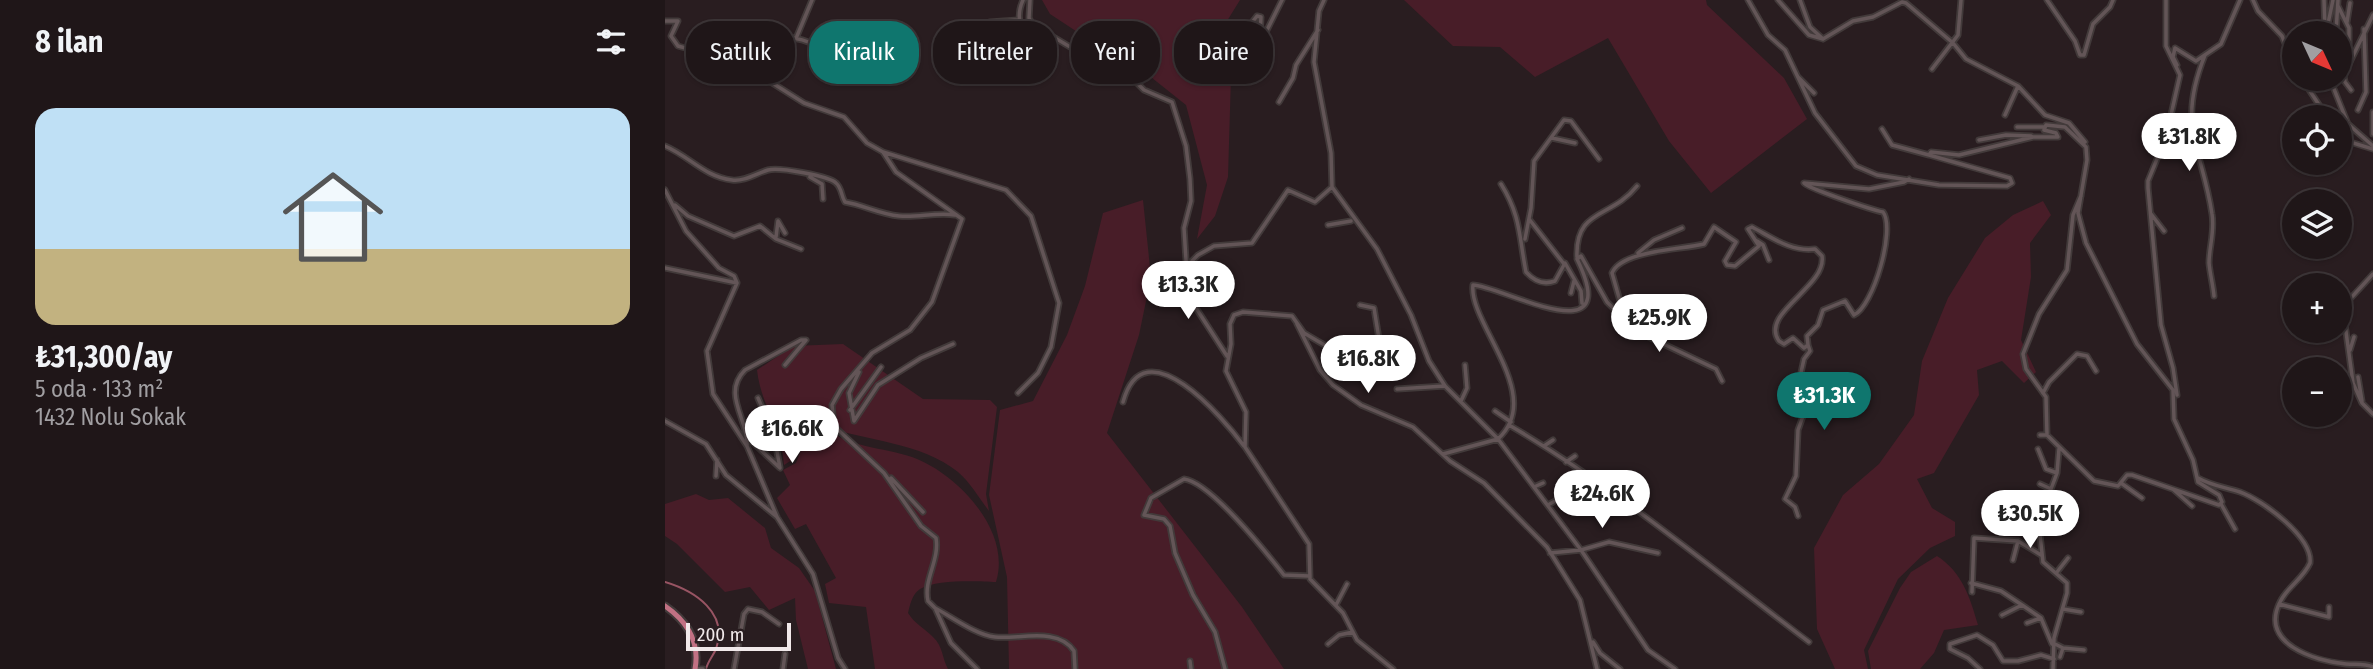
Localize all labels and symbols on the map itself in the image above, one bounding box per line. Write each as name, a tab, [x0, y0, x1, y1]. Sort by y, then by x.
north arrow	[2282, 21, 2352, 91]
pin: ₺31.8K	[2132, 114, 2246, 173]
pin: ₺13.3K	[1131, 262, 1245, 321]
pin: ₺25.9K	[1602, 294, 1716, 354]
pin: ₺16.8K	[1311, 336, 1425, 395]
pin: ₺31.3K	[1767, 372, 1881, 432]
pin: ₺16.6K	[735, 406, 849, 465]
pin: ₺24.6K	[1545, 470, 1659, 530]
pin: ₺30.5K	[1973, 490, 2087, 550]
scale bar	[686, 620, 791, 652]

